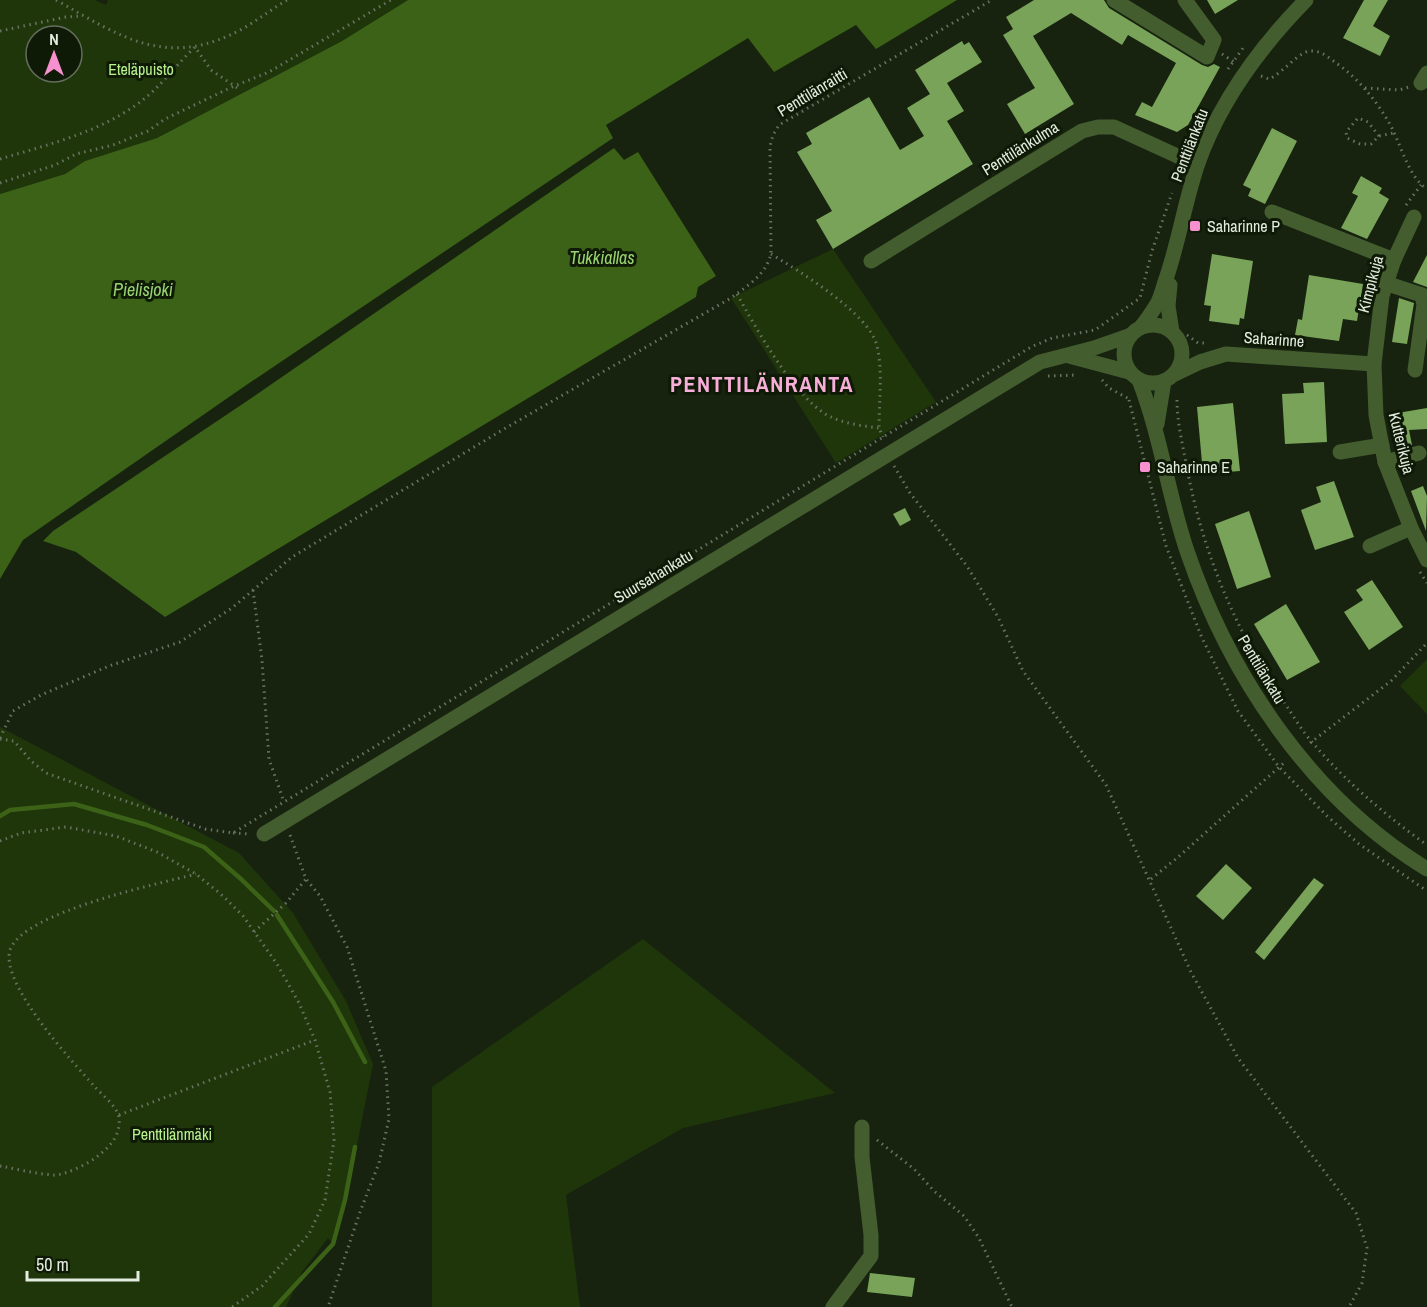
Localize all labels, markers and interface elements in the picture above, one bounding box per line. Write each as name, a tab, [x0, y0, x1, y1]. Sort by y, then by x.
north arrow	[24, 24, 84, 84]
text: N	[49, 28, 59, 50]
park label: Eteläpuisto	[108, 58, 174, 80]
street label: Penttilänraitti	[773, 62, 851, 122]
street label: Penttilänkatu	[1165, 105, 1213, 185]
street label: Penttilänkulma	[977, 115, 1063, 180]
place label: Saharinne P	[1207, 215, 1280, 237]
marker: Saharinne P	[1188, 219, 1202, 233]
water label: Tukkiallas	[569, 245, 635, 270]
street label: Kimpikuja	[1352, 252, 1388, 315]
water label: Pielisjoki	[113, 277, 173, 302]
street label: Saharinne	[1243, 326, 1305, 352]
district label: PENTTILÄNRANTA	[670, 369, 854, 399]
street label: Kutterikuja	[1384, 410, 1420, 477]
place label: Saharinne E	[1157, 456, 1230, 478]
marker: Saharinne E	[1138, 460, 1152, 474]
street label: Suursahankatu	[610, 544, 696, 608]
street label: Penttilänkatu	[1233, 631, 1291, 707]
park label: Penttilänmäki	[132, 1123, 212, 1145]
scale bar	[27, 1244, 138, 1282]
text: 50 m	[36, 1252, 69, 1277]

